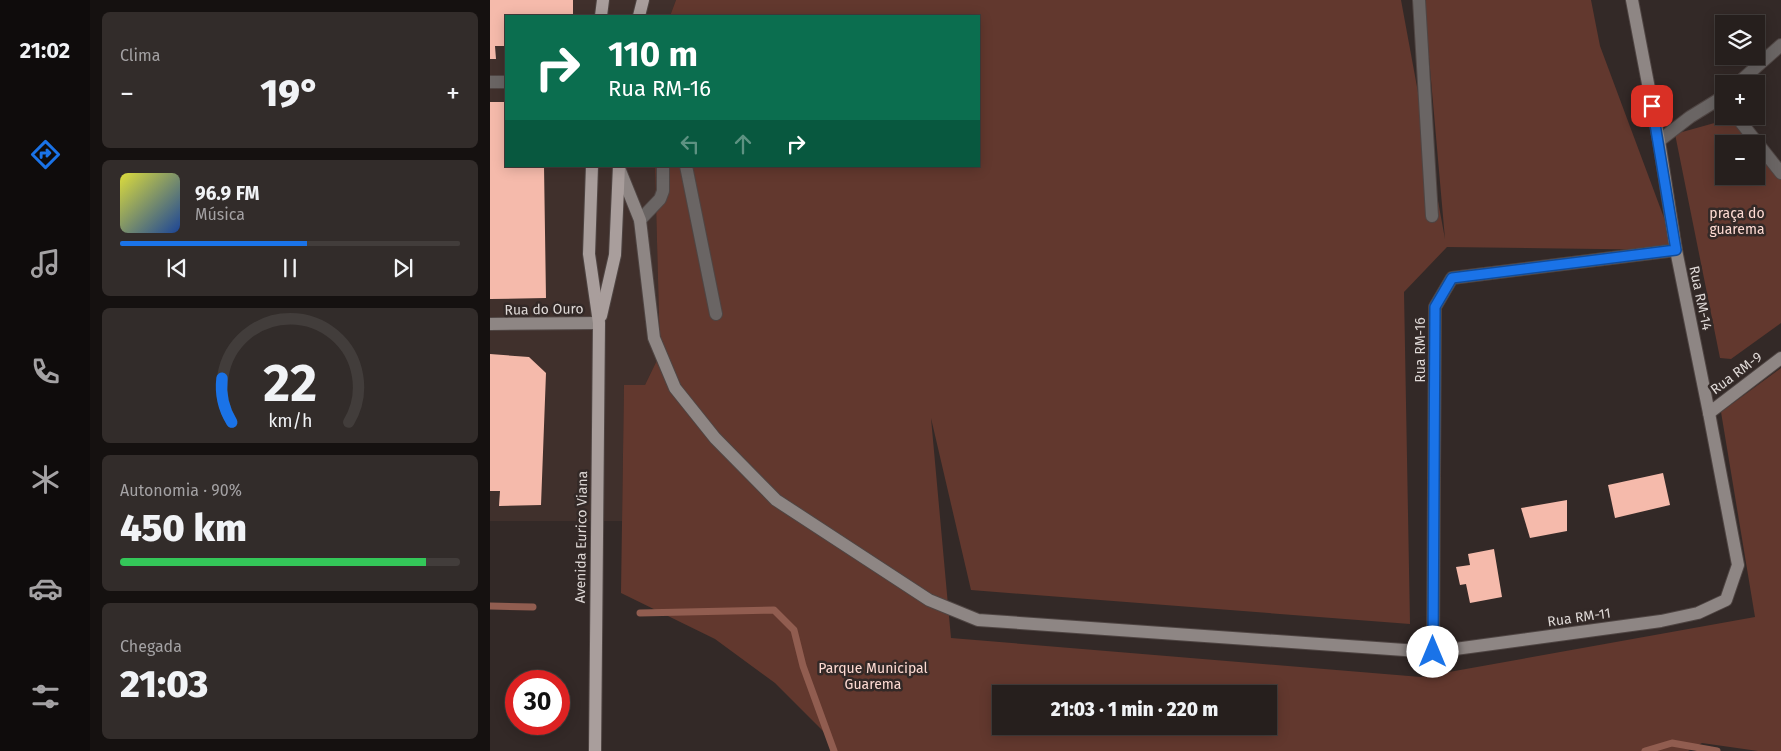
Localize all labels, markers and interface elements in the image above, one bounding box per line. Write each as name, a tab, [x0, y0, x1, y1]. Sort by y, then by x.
map controls	[1715, 15, 1765, 185]
button: layers	[1715, 15, 1765, 65]
text: 110 m	[608, 33, 698, 75]
icon: right	[525, 35, 590, 100]
text: 21:02	[20, 37, 70, 64]
text: Clima	[120, 46, 160, 65]
text: 19°	[260, 70, 320, 116]
text: Rua RM-16	[608, 75, 711, 102]
button: +	[1715, 75, 1765, 125]
text: −	[120, 77, 134, 110]
text: +	[446, 77, 460, 110]
pin	[1631, 85, 1673, 127]
icon: arrive	[1638, 92, 1666, 120]
icon: left	[676, 130, 704, 158]
icon: ahead	[729, 130, 757, 158]
icon: right	[782, 130, 810, 158]
button: −	[1715, 135, 1765, 185]
icon: directions	[28, 137, 63, 172]
text: 96.9 FM	[195, 182, 259, 205]
text: Música	[195, 205, 245, 224]
park label: praça do guarema	[1709, 205, 1765, 238]
icon: music	[28, 246, 63, 281]
icon: previous	[163, 254, 191, 282]
icon: pause	[276, 254, 304, 282]
icon: next	[389, 254, 417, 282]
street label: Rua RM-14	[1685, 264, 1716, 332]
street label: Rua do Ouro	[504, 300, 584, 319]
street label: Rua RM-16	[1412, 317, 1429, 383]
street label: Rua RM-9	[1707, 349, 1765, 398]
text: 22	[263, 352, 317, 415]
icon: phone	[28, 354, 63, 389]
text: km/h	[268, 410, 312, 432]
icon: climate	[28, 462, 63, 497]
street label: Avenida Eurico Viana	[572, 471, 591, 603]
text: Autonomia · 90%	[120, 481, 242, 500]
text: 450 km	[120, 505, 247, 551]
icon: car	[28, 571, 63, 606]
street label: Rua RM-11	[1546, 605, 1612, 630]
position arrow	[1406, 625, 1458, 677]
text: Chegada	[120, 637, 182, 656]
park label: Parque Municipal Guarema	[818, 660, 928, 693]
text: 21:03	[120, 661, 208, 707]
speed limit sign: 30	[505, 670, 570, 735]
icon: filters	[28, 679, 63, 714]
text: 21:03 · 1 min · 220 m	[1051, 698, 1218, 721]

